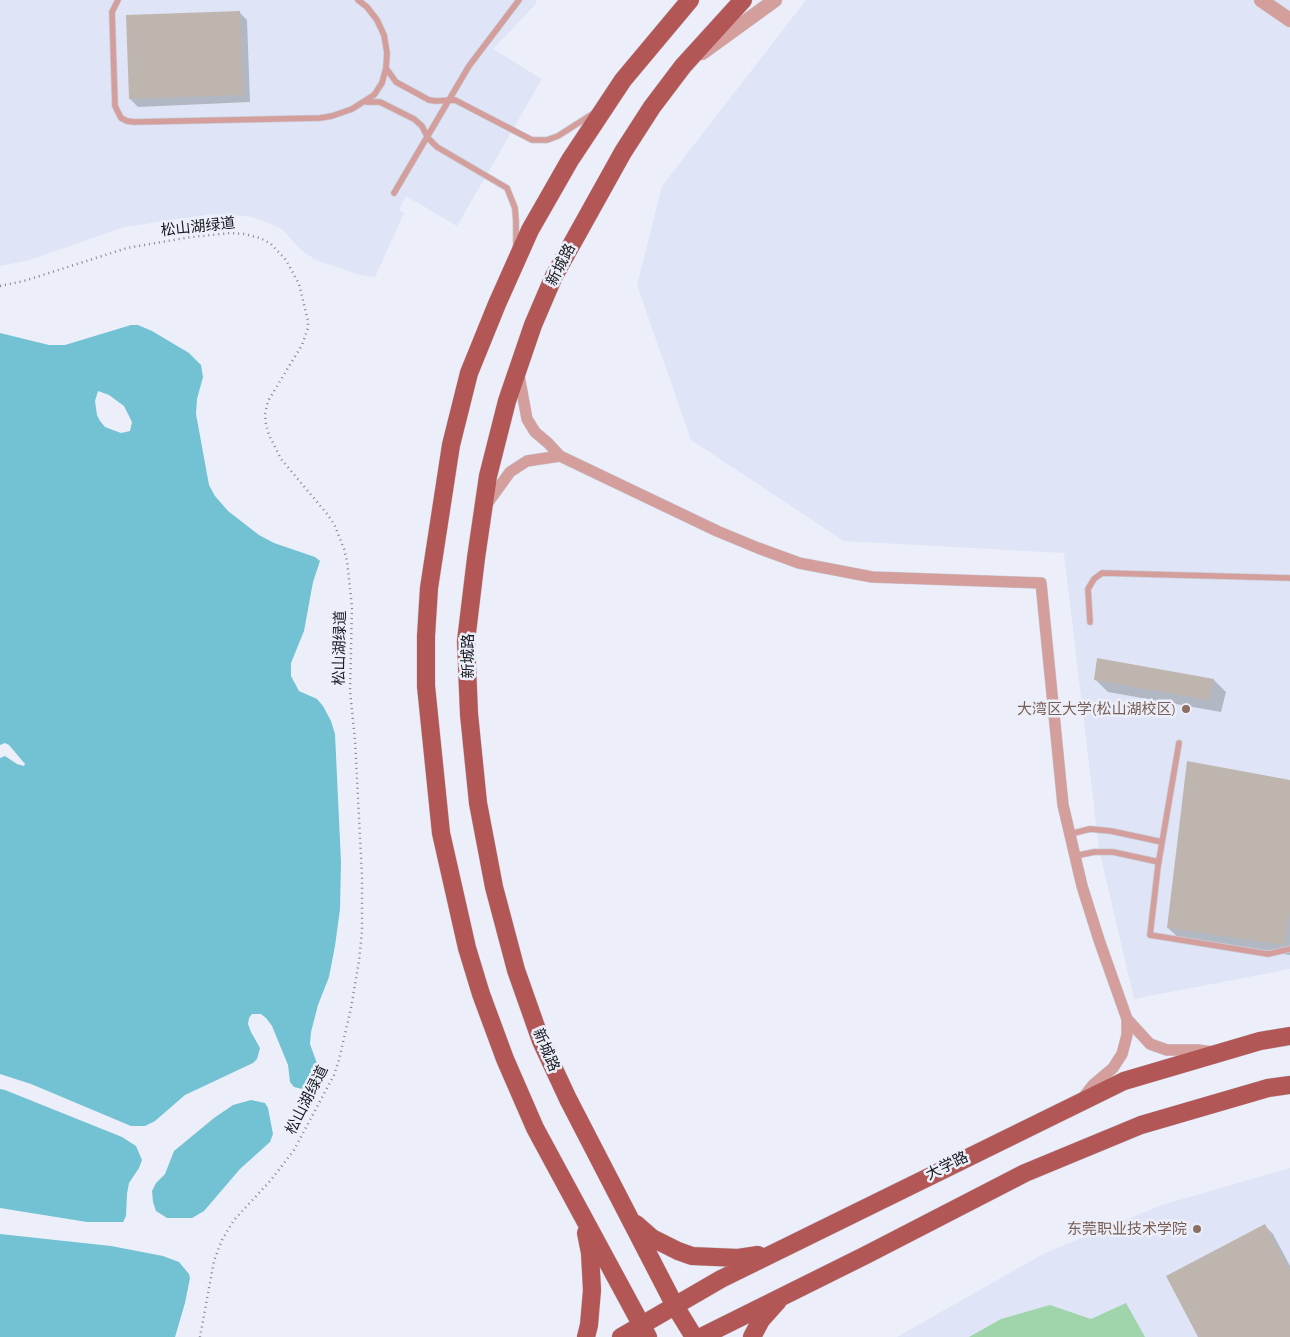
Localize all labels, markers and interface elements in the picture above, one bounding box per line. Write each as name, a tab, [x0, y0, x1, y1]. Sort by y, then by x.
street label: 松山湖绿道	[160, 214, 236, 240]
street label: 新城路	[543, 241, 579, 289]
street label: 松山湖绿道	[330, 610, 350, 686]
street label: 新城路	[459, 634, 477, 678]
place label: 大湾区大学(松山湖校区)	[1017, 700, 1176, 718]
marker: 大湾区大学(松山湖校区)	[1180, 703, 1192, 715]
street label: 新城路	[529, 1026, 563, 1074]
street label: 松山湖绿道	[282, 1063, 332, 1137]
street label: 大学路	[923, 1148, 971, 1184]
place label: 东莞职业技术学院	[1067, 1220, 1187, 1238]
marker: 东莞职业技术学院	[1191, 1223, 1203, 1235]

